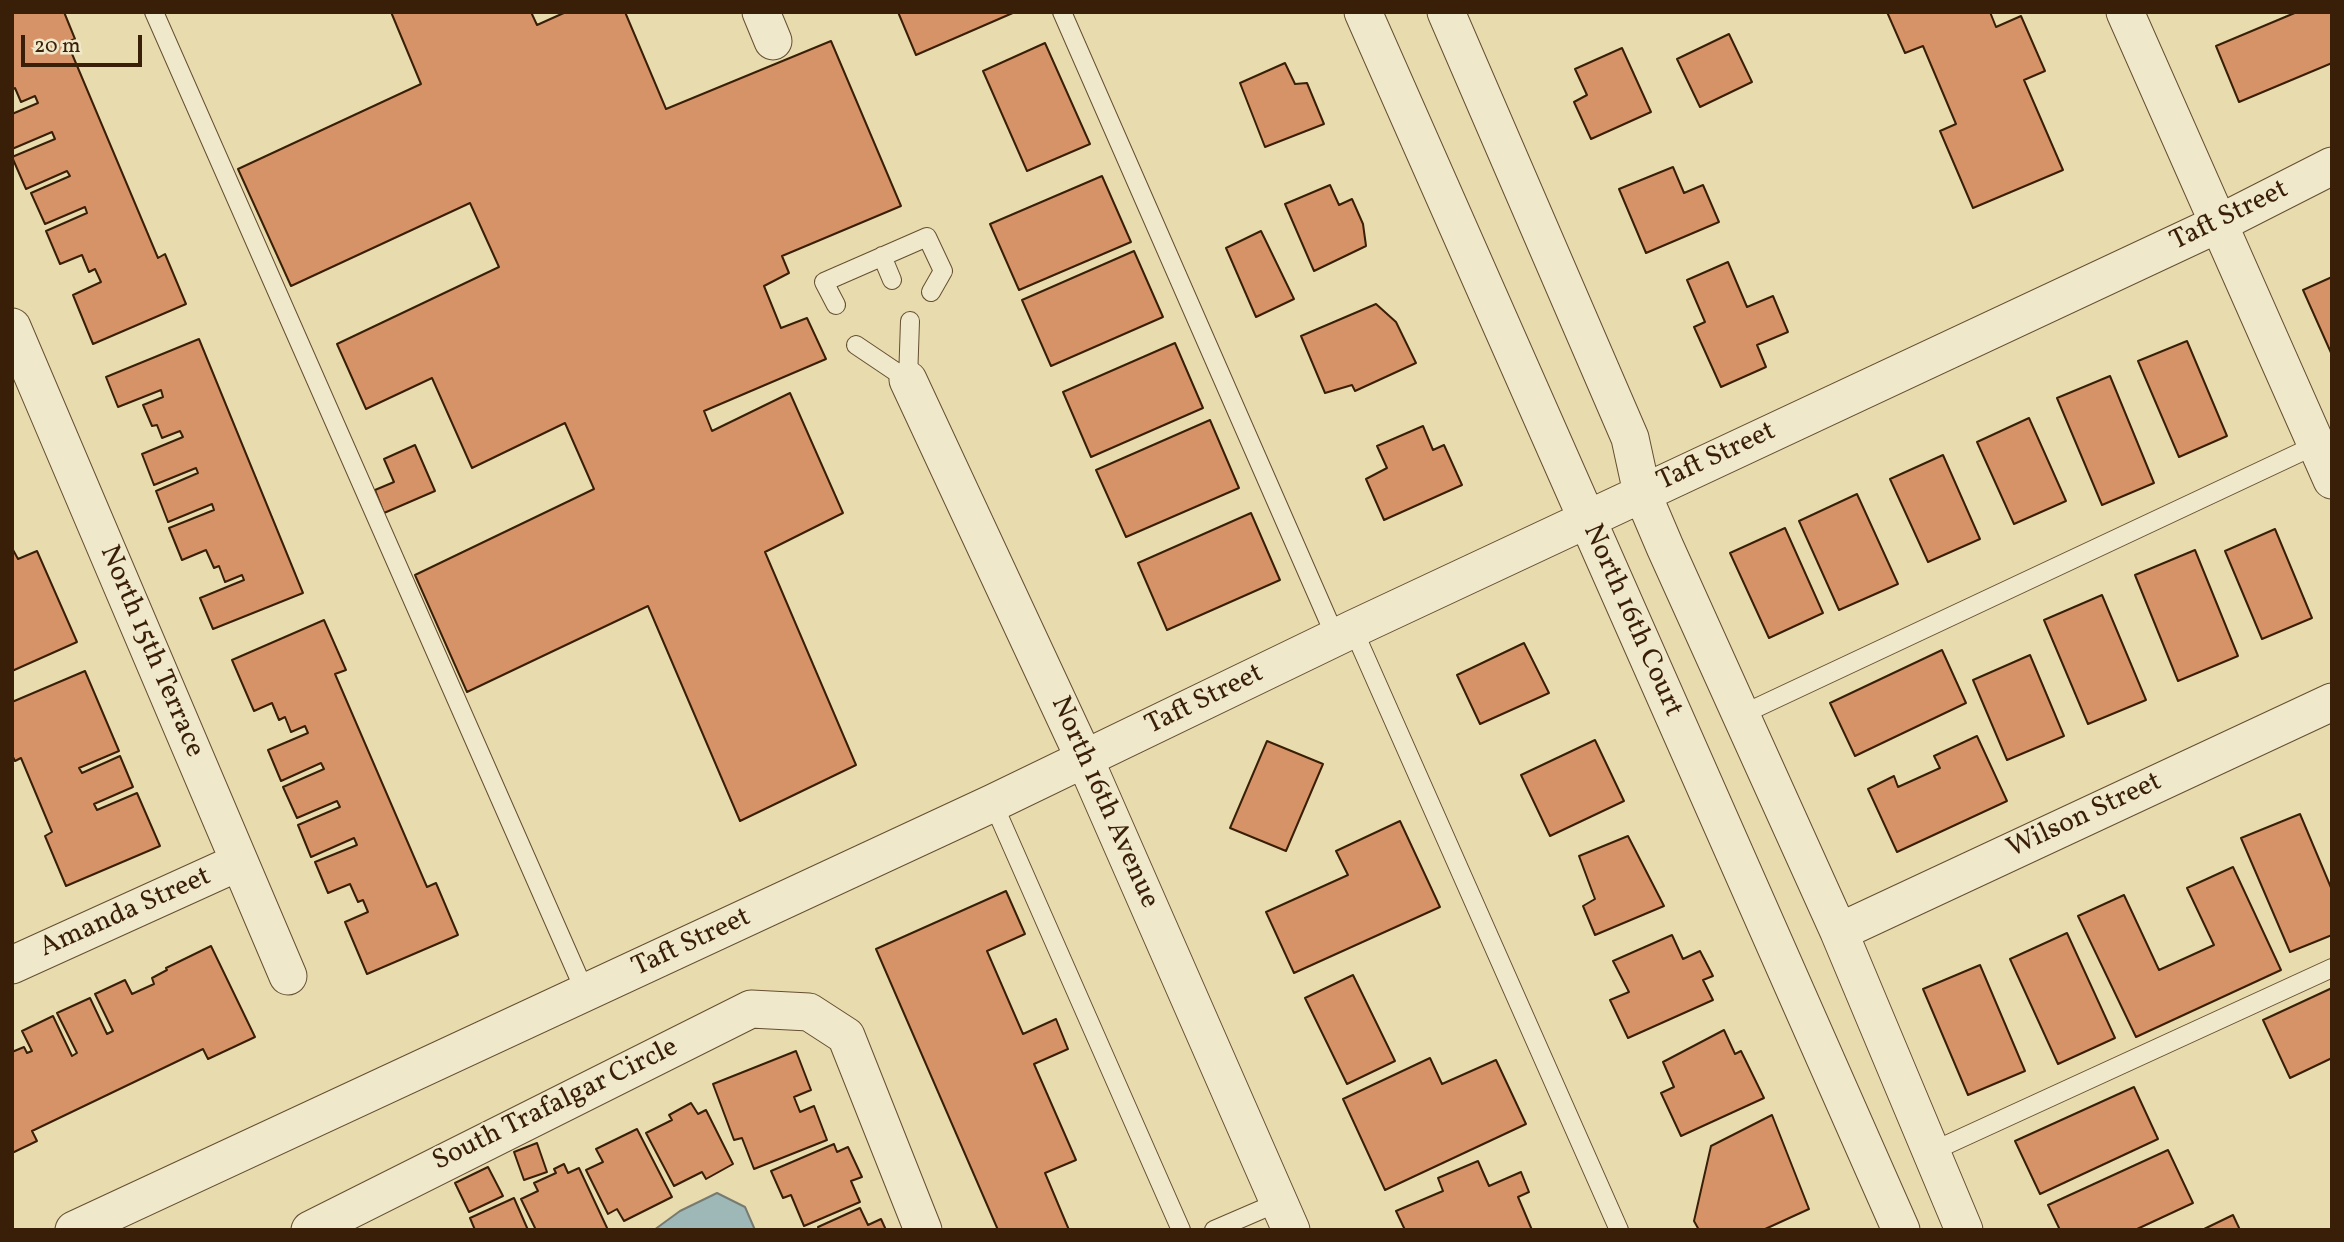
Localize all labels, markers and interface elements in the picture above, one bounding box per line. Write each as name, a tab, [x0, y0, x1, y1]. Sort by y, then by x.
scale bar	[24, 21, 145, 65]
text: 20 m	[34, 32, 80, 61]
street label: Taft Street	[2166, 174, 2294, 260]
street label: Taft Street	[1652, 416, 1782, 500]
street label: North 16th Court	[1574, 520, 1688, 722]
street label: North 15th Terrace	[90, 541, 210, 763]
street label: Taft Street	[1141, 658, 1269, 744]
street label: North 16th Avenue	[1041, 692, 1165, 914]
street label: Wilson Street	[2002, 767, 2168, 867]
street label: Amanda Street	[35, 861, 217, 967]
street label: Taft Street	[627, 902, 757, 986]
street label: South Trafalgar Circle	[428, 1032, 684, 1180]

